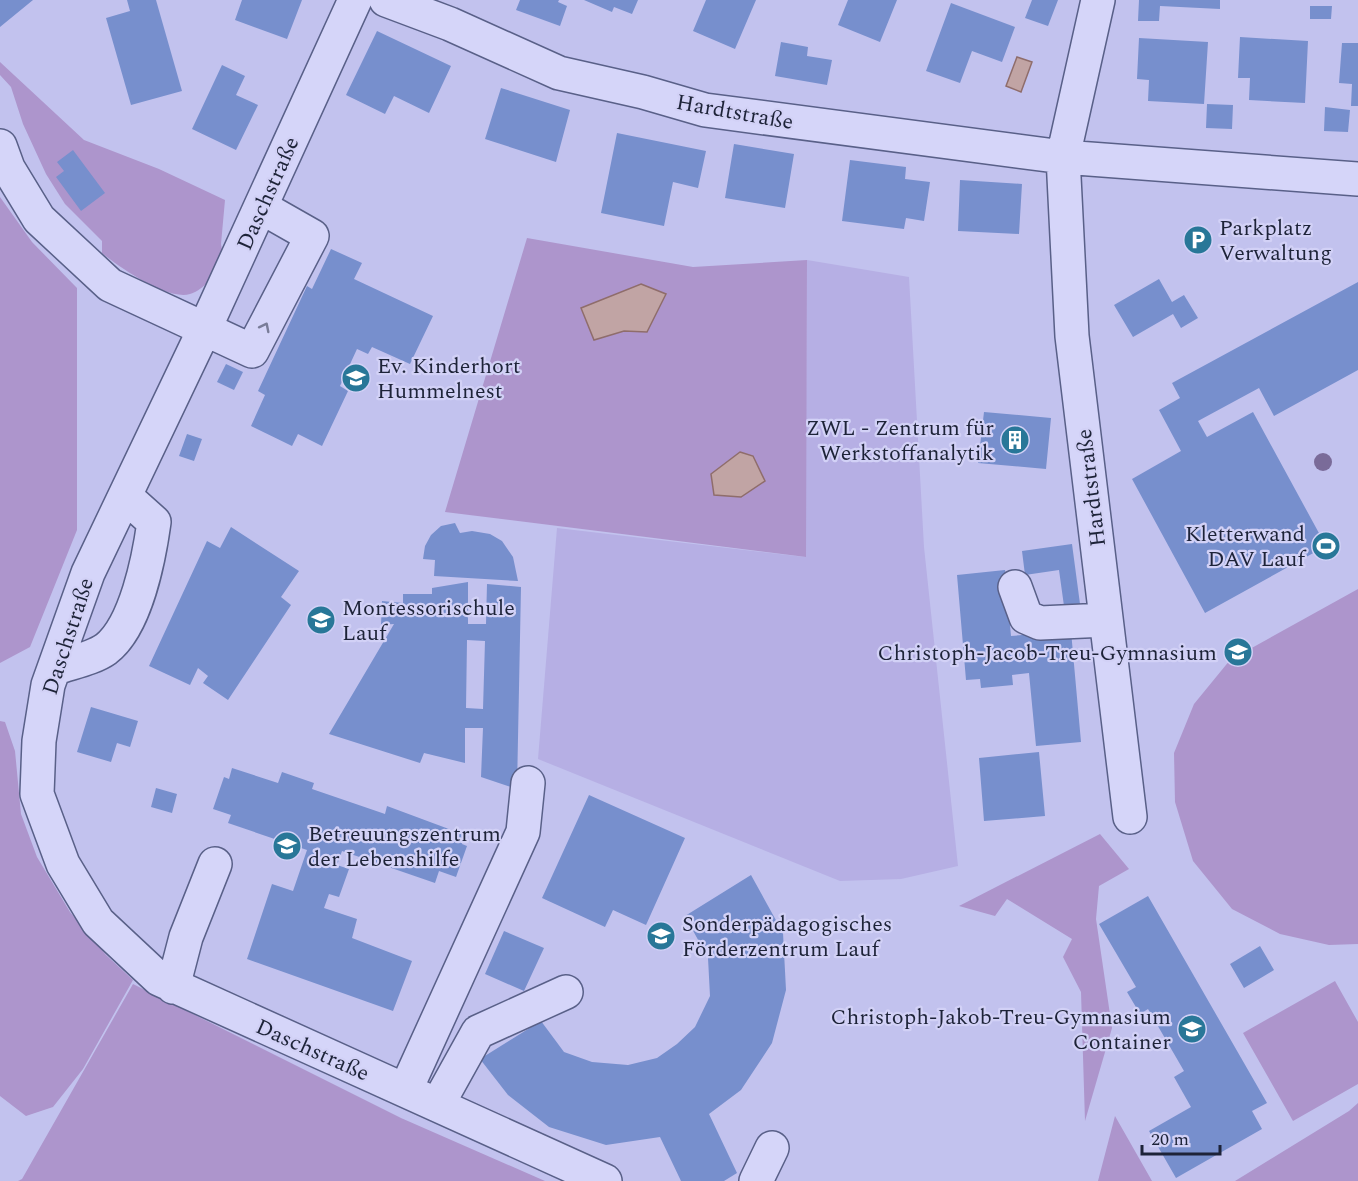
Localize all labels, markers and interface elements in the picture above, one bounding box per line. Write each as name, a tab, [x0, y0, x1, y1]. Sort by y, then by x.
street label: Hardtstraße	[674, 86, 796, 139]
street label: Daschstraße	[229, 131, 308, 256]
place label: Parkplatz Verwaltung	[1219, 212, 1332, 270]
parking icon: Parkplatz Verwaltung	[1182, 224, 1214, 256]
one-way arrow	[258, 322, 269, 333]
place label: Ev. Kinderhort Hummelnest	[377, 350, 521, 408]
school or university icon: Ev. Kinderhort Hummelnest	[340, 362, 372, 394]
place label: ZWL - Zentrum für Werkstoffanalytik	[806, 412, 994, 470]
building icon: ZWL - Zentrum für Werkstoffanalytik	[999, 424, 1031, 456]
street label: Hardtstraße	[1068, 427, 1115, 549]
place label: Kletterwand DAV Lauf	[1185, 518, 1306, 576]
sports icon: Kletterwand DAV Lauf	[1310, 530, 1342, 562]
street label: Daschstraße	[34, 574, 103, 699]
place label: Montessorischule Lauf	[342, 592, 515, 650]
school or university icon: Montessorischule Lauf	[305, 604, 337, 636]
school or university icon: Christoph-Jacob-Treu-Gymnasium	[1222, 636, 1254, 668]
place label: Christoph-Jacob-Treu-Gymnasium	[878, 637, 1217, 670]
place label: Betreuungszentrum der Lebenshilfe	[308, 818, 501, 876]
school or university icon: Betreuungszentrum der Lebenshilfe	[271, 830, 303, 862]
place label: Sonderpädagogisches Förderzentrum Lauf	[682, 908, 892, 966]
school or university icon: Sonderpädagogisches Förderzentrum Lauf	[645, 920, 677, 952]
place label: Christoph-Jakob-Treu-Gymnasium Container	[830, 1001, 1171, 1059]
street label: Daschstraße	[250, 1011, 375, 1090]
school or university icon: Christoph-Jakob-Treu-Gymnasium Container	[1176, 1013, 1208, 1045]
scale bar	[1142, 1118, 1220, 1156]
text: 20 m	[1151, 1126, 1189, 1153]

